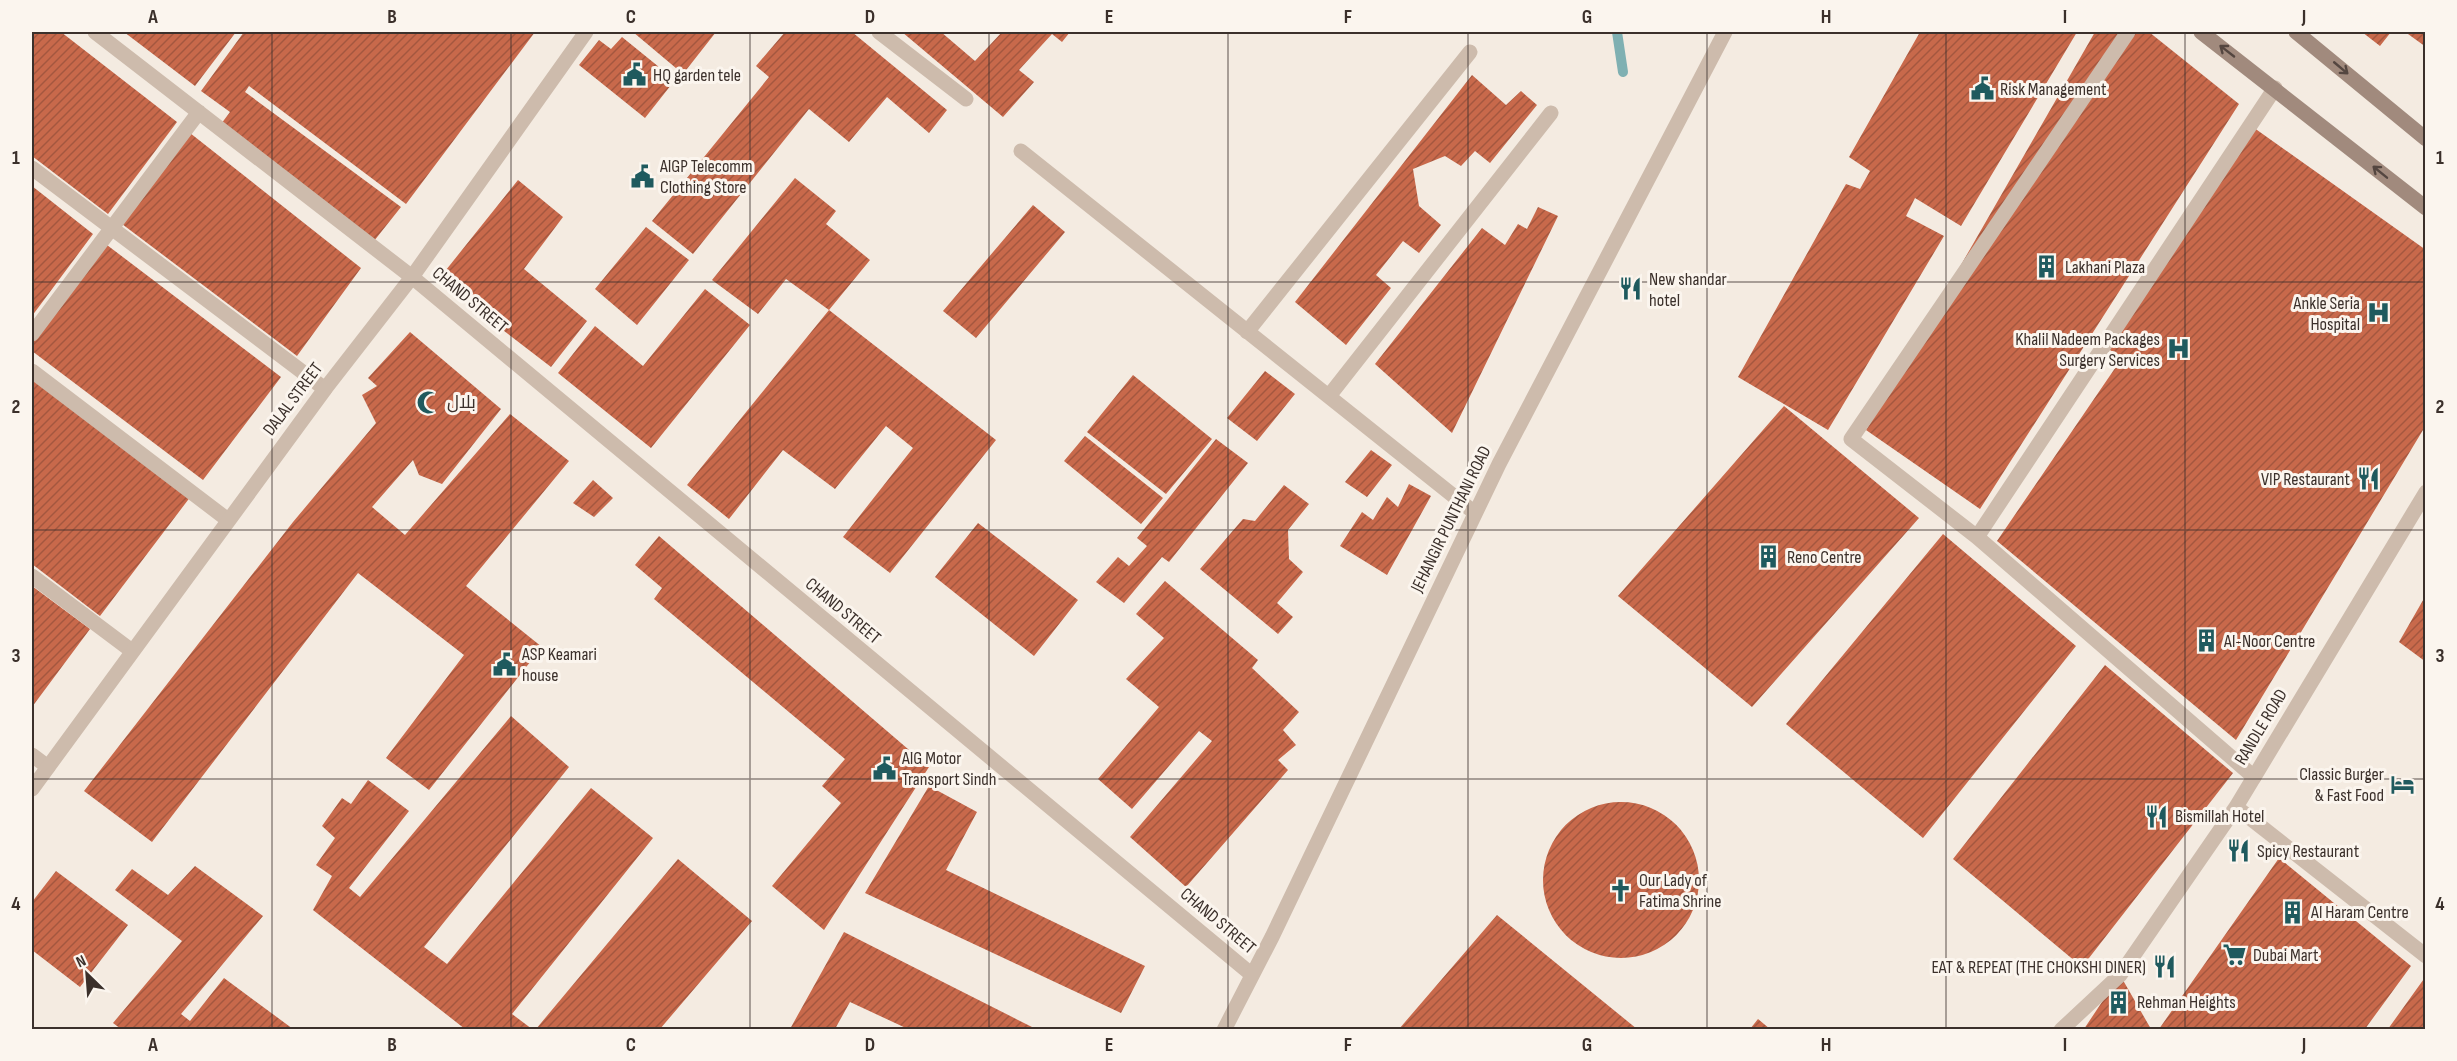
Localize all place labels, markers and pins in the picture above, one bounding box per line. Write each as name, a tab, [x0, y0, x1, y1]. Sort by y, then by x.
public building icon: HQ garden tele	[622, 62, 648, 88]
place label: HQ garden tele	[653, 65, 741, 86]
public building icon: Risk Management	[1969, 76, 1995, 102]
place label: Risk Management	[2000, 79, 2107, 100]
place label: AIGP Telecomm Clothing Store	[659, 156, 752, 198]
public building icon: AIGP Telecomm Clothing Store	[629, 163, 655, 189]
building icon: Lakhani Plaza	[2034, 254, 2060, 280]
place label: Lakhani Plaza	[2065, 257, 2145, 278]
place label: New shandar hotel	[1649, 269, 1727, 311]
restaurant icon: New shandar hotel	[1618, 276, 1644, 302]
place label: Ankle Seria Hospital	[2293, 293, 2360, 335]
hospital icon: Ankle Seria Hospital	[2365, 300, 2391, 326]
place label: Khalil Nadeem Packages Surgery Services	[2015, 329, 2160, 371]
hospital icon: Khalil Nadeem Packages Surgery Services	[2165, 336, 2191, 362]
mosque icon: بلال	[416, 389, 442, 415]
place label: بلال	[447, 392, 476, 413]
restaurant icon: VIP Restaurant	[2355, 466, 2381, 492]
place label: VIP Restaurant	[2261, 469, 2350, 490]
building icon: Reno Centre	[1756, 544, 1782, 570]
place label: Reno Centre	[1787, 547, 1862, 568]
building icon: Al-Noor Centre	[2193, 628, 2219, 654]
place label: Al-Noor Centre	[2223, 631, 2315, 652]
place label: ASP Keamari house	[521, 644, 597, 686]
public building icon: ASP Keamari house	[491, 651, 517, 677]
place label: AIG Motor Transport Sindh	[901, 748, 997, 790]
public building icon: AIG Motor Transport Sindh	[871, 755, 897, 781]
place label: Classic Burger & Fast Food	[2299, 764, 2384, 806]
hotel icon: Classic Burger & Fast Food	[2389, 771, 2415, 797]
restaurant icon: Bismillah Hotel	[2144, 803, 2170, 829]
place label: Bismillah Hotel	[2175, 806, 2264, 827]
restaurant icon: Spicy Restaurant	[2226, 838, 2252, 864]
place label: Spicy Restaurant	[2257, 841, 2360, 862]
place label: Our Lady of Fatima Shrine	[1639, 870, 1721, 912]
church icon: Our Lady of Fatima Shrine	[1608, 877, 1634, 903]
building icon: Al Haram Centre	[2280, 899, 2306, 925]
place label: Al Haram Centre	[2310, 902, 2409, 923]
supermarket icon: Dubai Mart	[2222, 942, 2248, 968]
place label: Dubai Mart	[2253, 945, 2319, 966]
restaurant icon: EAT & REPEAT (THE CHOKSHI DINER)	[2151, 954, 2177, 980]
place label: EAT & REPEAT (THE CHOKSHI DINER)	[1932, 957, 2146, 978]
building icon: Rehman Heights	[2106, 989, 2132, 1015]
place label: Rehman Heights	[2137, 992, 2236, 1013]

